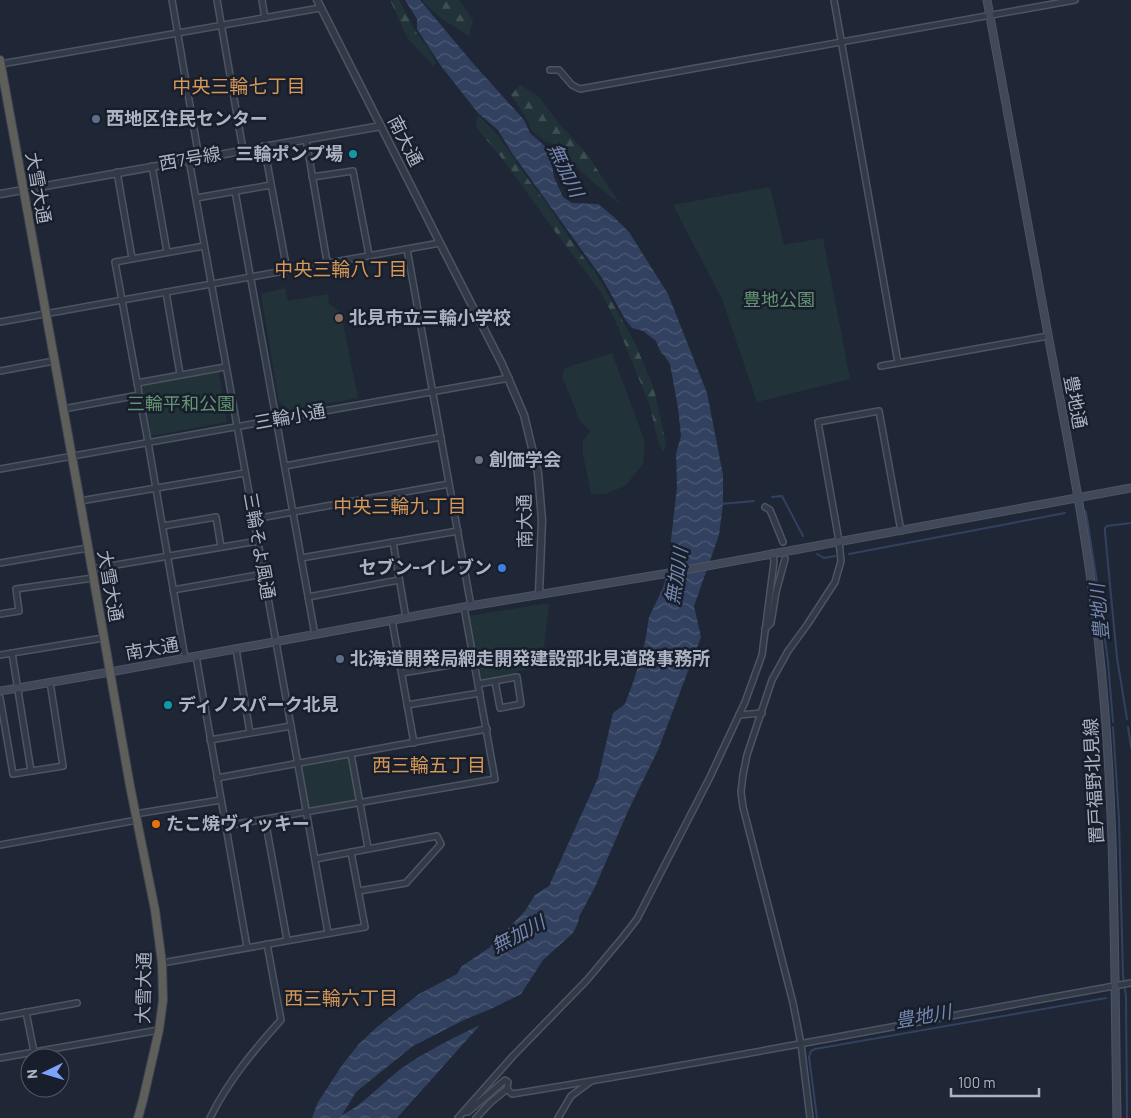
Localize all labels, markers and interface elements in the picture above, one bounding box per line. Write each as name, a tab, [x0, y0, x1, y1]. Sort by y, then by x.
district label: 中央三輪七丁目	[172, 74, 306, 97]
place label: 西地区住民センター	[106, 107, 268, 129]
street label: 南大通	[384, 111, 428, 170]
marker: 西地区住民センター	[90, 113, 102, 125]
water label: 無加川	[544, 139, 590, 202]
street label: 西7号線	[157, 142, 223, 174]
place label: 三輪ポンプ場	[236, 142, 343, 164]
marker: 三輪ポンプ場	[347, 148, 359, 160]
street label: 大雪大通	[22, 150, 56, 225]
district label: 中央三輪八丁目	[274, 257, 408, 280]
park label: 豊地公園	[743, 288, 815, 310]
place label: 北見市立三輪小学校	[349, 306, 511, 328]
marker: 北見市立三輪小学校	[333, 312, 345, 324]
street label: 豊地通	[1060, 373, 1092, 430]
park label: 三輪平和公園	[127, 392, 235, 414]
street label: 三輪小通	[252, 399, 327, 433]
place label: 創価学会	[489, 448, 561, 470]
marker: 創価学会	[473, 454, 485, 466]
street label: 三輪そよ風通	[240, 491, 280, 601]
district label: 中央三輪九丁目	[333, 494, 467, 517]
street label: 南大通	[513, 494, 535, 548]
water label: 無加川	[660, 544, 692, 606]
street label: 大雪大通	[94, 548, 128, 623]
place label: セブン-イレブン	[359, 556, 492, 578]
marker: セブン-イレブン	[496, 562, 508, 574]
water label: 豊地川	[1084, 581, 1112, 641]
street label: 南大通	[123, 632, 180, 664]
place label: 北海道開発局網走開発建設部北見道路事務所	[350, 647, 710, 669]
marker: 北海道開発局網走開発建設部北見道路事務所	[334, 653, 346, 665]
place label: ディノスパーク北見	[178, 693, 339, 715]
marker: ディノスパーク北見	[162, 699, 174, 711]
street label: 置戸福野北見線	[1079, 718, 1107, 845]
district label: 西三輪五丁目	[372, 753, 486, 776]
place label: たこ焼ヴィッキー	[166, 812, 310, 834]
marker: たこ焼ヴィッキー	[150, 818, 162, 830]
water label: 無加川	[487, 909, 550, 957]
street label: 大雪大通	[131, 952, 155, 1024]
district label: 西三輪六丁目	[284, 986, 398, 1009]
water label: 豊地川	[893, 999, 955, 1032]
north arrow	[20, 1048, 70, 1098]
scale bar	[951, 1066, 1038, 1098]
text: N	[23, 1069, 40, 1080]
text: 100 m	[958, 1073, 996, 1091]

